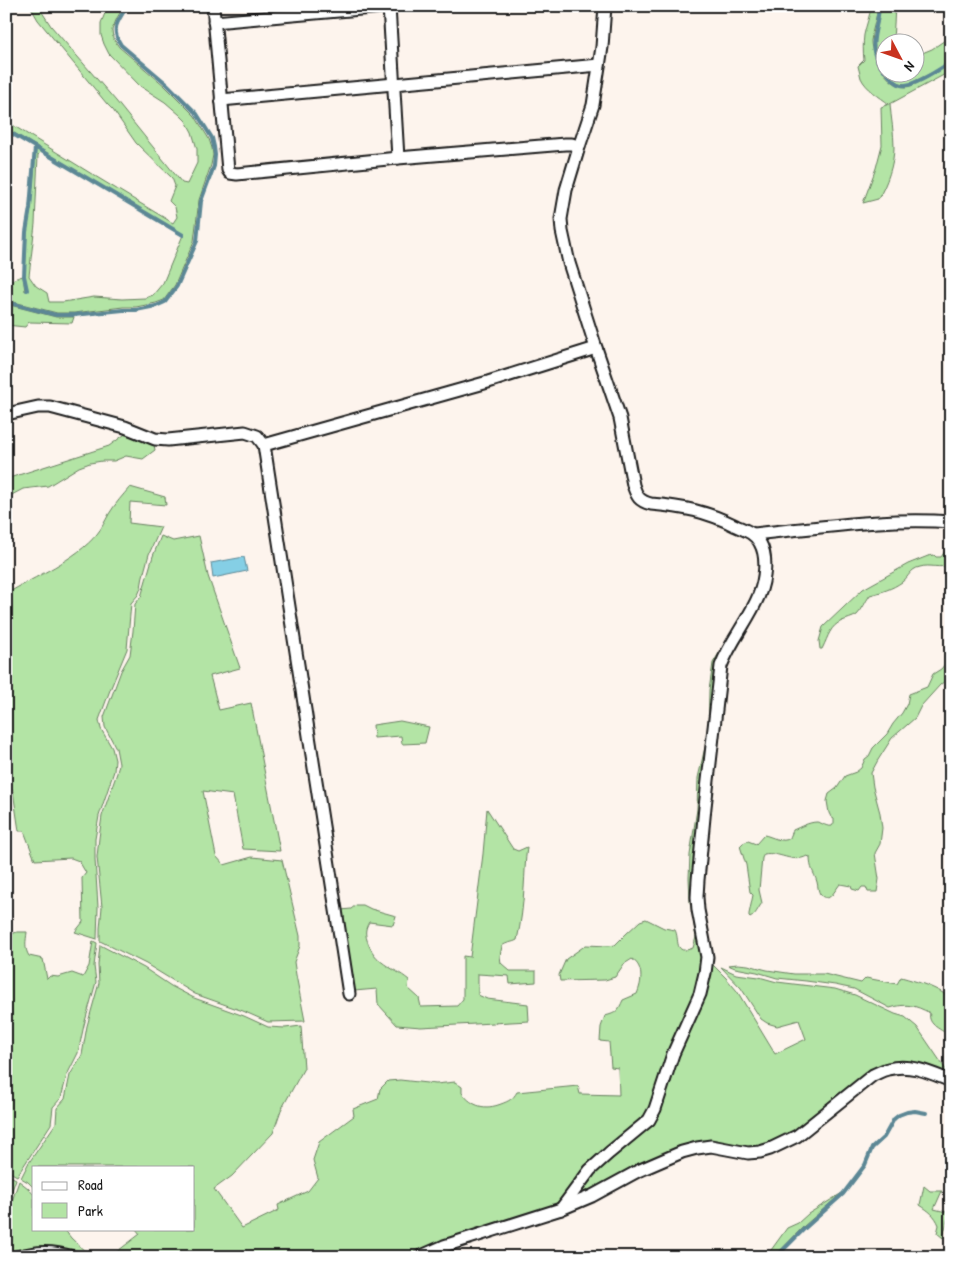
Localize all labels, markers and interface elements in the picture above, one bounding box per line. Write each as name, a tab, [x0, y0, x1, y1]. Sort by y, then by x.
north arrow	[874, 32, 924, 82]
text: N	[900, 58, 920, 76]
legend	[32, 1166, 195, 1230]
text: Road	[78, 1174, 103, 1195]
text: Park	[78, 1200, 103, 1221]

